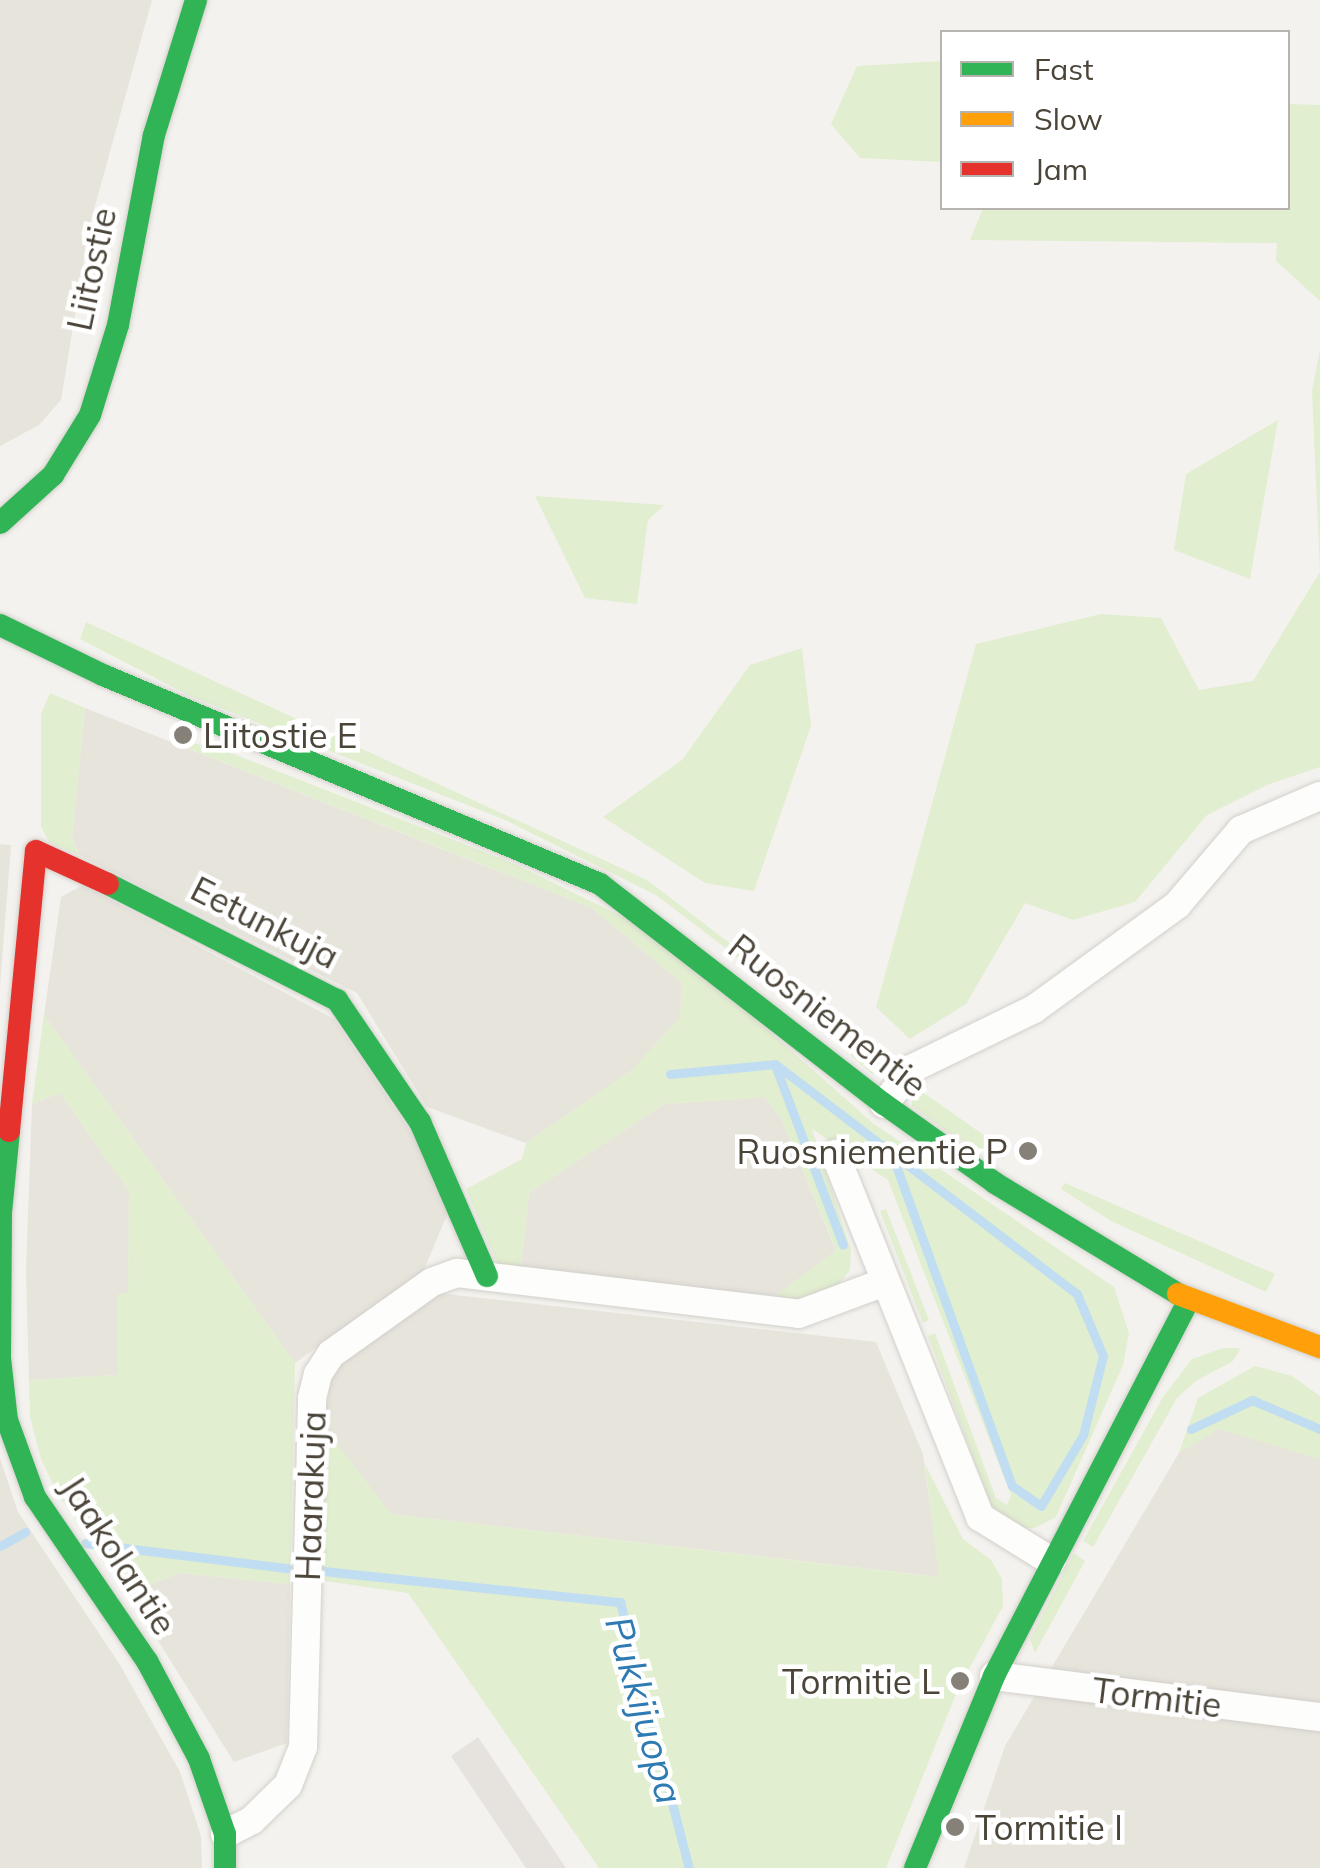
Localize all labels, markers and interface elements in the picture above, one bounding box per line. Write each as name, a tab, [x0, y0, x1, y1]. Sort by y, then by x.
legend	[940, 30, 1290, 210]
text: Fast	[1034, 50, 1094, 88]
text: Slow	[1034, 100, 1103, 138]
text: Jam	[1034, 150, 1088, 188]
street label: Liitostie	[58, 204, 124, 334]
place label: Liitostie E	[203, 714, 357, 756]
marker: Liitostie E	[172, 724, 194, 746]
street label: Eetunkuja	[184, 867, 346, 977]
street label: Ruosniementie	[721, 925, 935, 1105]
place label: Ruosniementie P	[737, 1130, 1008, 1172]
marker: Ruosniementie P	[1017, 1140, 1039, 1162]
street label: Haarakuja	[286, 1410, 334, 1582]
street label: Jaakolantie	[52, 1468, 186, 1642]
water label: Pukkijuopa	[596, 1611, 692, 1809]
place label: Tormitie L	[782, 1660, 940, 1702]
street label: Tormitie	[1090, 1668, 1224, 1726]
marker: Tormitie L	[949, 1670, 971, 1692]
place label: Tormitie I	[975, 1806, 1123, 1848]
marker: Tormitie I	[944, 1816, 966, 1838]

